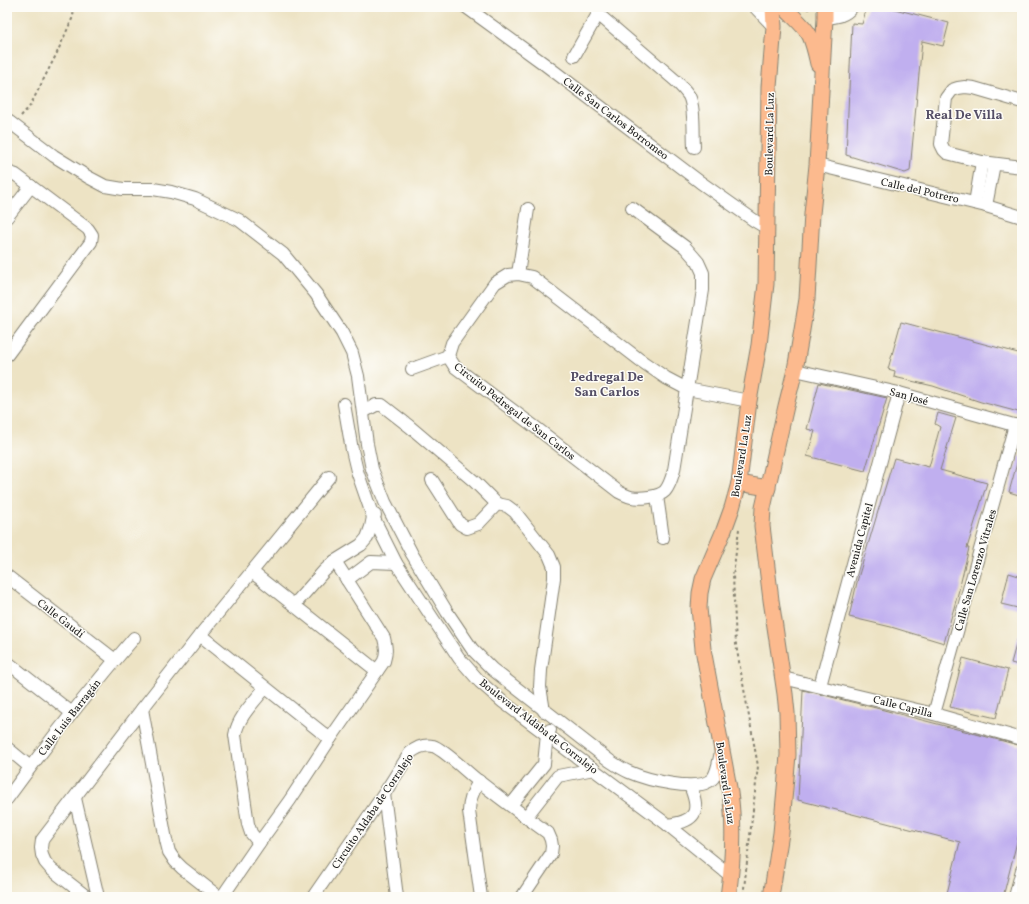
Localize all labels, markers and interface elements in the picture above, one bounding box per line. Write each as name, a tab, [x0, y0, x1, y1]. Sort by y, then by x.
street label: Calle San Carlos Borromeo	[559, 74, 671, 164]
street label: Boulevard La Luz	[762, 92, 779, 176]
district label: Real De Villa	[925, 107, 1003, 125]
street label: Calle del Potrero	[879, 175, 960, 208]
street label: Circuito Pedregal de San Carlos	[450, 360, 578, 465]
district label: Pedregal De San Carlos	[571, 369, 644, 402]
street label: San José	[887, 385, 930, 410]
street label: Boulevard La Luz	[729, 413, 756, 499]
street label: Avenida Capitel	[843, 502, 878, 579]
street label: Calle San Lorenzo Vitrales	[952, 507, 1001, 633]
street label: Calle Gaudí	[33, 596, 87, 643]
street label: Calle Luis Barragán	[35, 676, 105, 760]
street label: Boulevard Aldaba de Corralejo	[476, 676, 601, 778]
street label: Calle Capilla	[871, 693, 935, 722]
street label: Boulevard La Luz	[711, 741, 738, 826]
street label: Circuito Aldaba de Corralejo	[329, 751, 418, 873]

